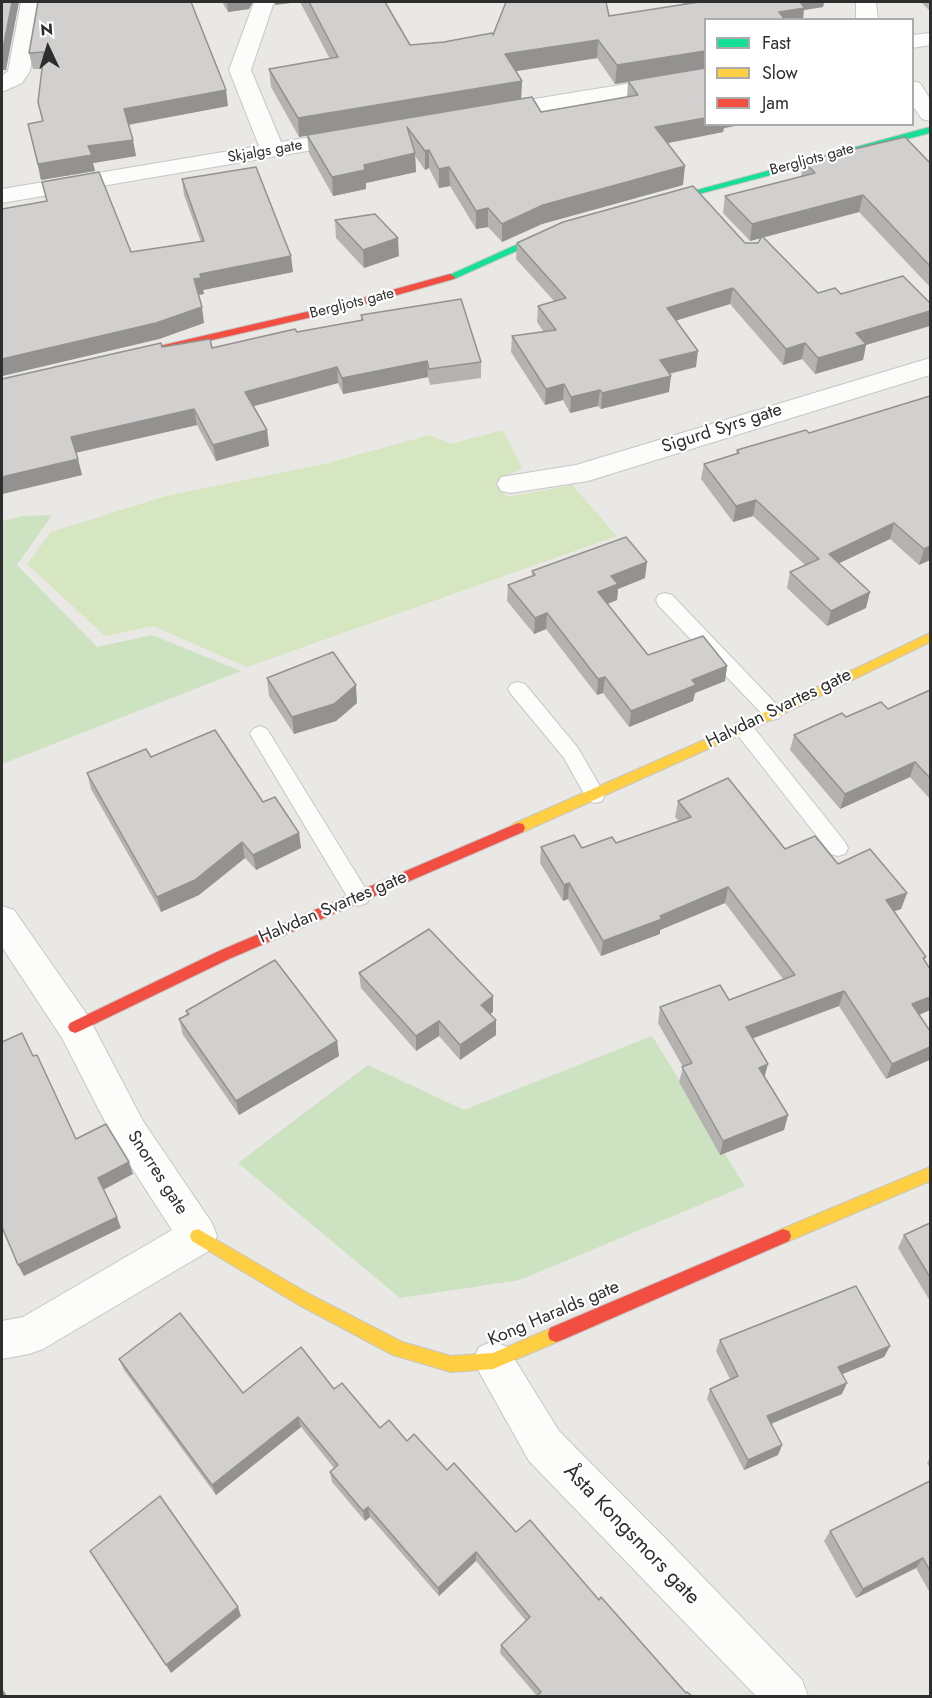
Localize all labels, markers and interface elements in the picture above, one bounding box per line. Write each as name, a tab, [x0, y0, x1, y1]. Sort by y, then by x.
north arrow	[18, 18, 78, 78]
text: N	[40, 18, 54, 41]
legend	[704, 18, 914, 126]
text: Fast	[762, 30, 791, 56]
text: Slow	[762, 60, 798, 86]
text: Jam	[762, 90, 789, 116]
street label: Skjalgs gate	[226, 137, 304, 167]
street label: Bergljots gate	[768, 140, 856, 180]
street label: Bergljots gate	[308, 285, 396, 323]
street label: Sigurd Syrs gate	[659, 399, 785, 459]
street label: Halvdan Svartes gate	[703, 665, 855, 753]
street label: Halvdan Svartes gate	[256, 867, 410, 949]
street label: Snorres gate	[122, 1127, 192, 1219]
street label: Kong Haralds gate	[485, 1277, 623, 1351]
street label: Åsta Kongsmors gate	[557, 1459, 705, 1611]

